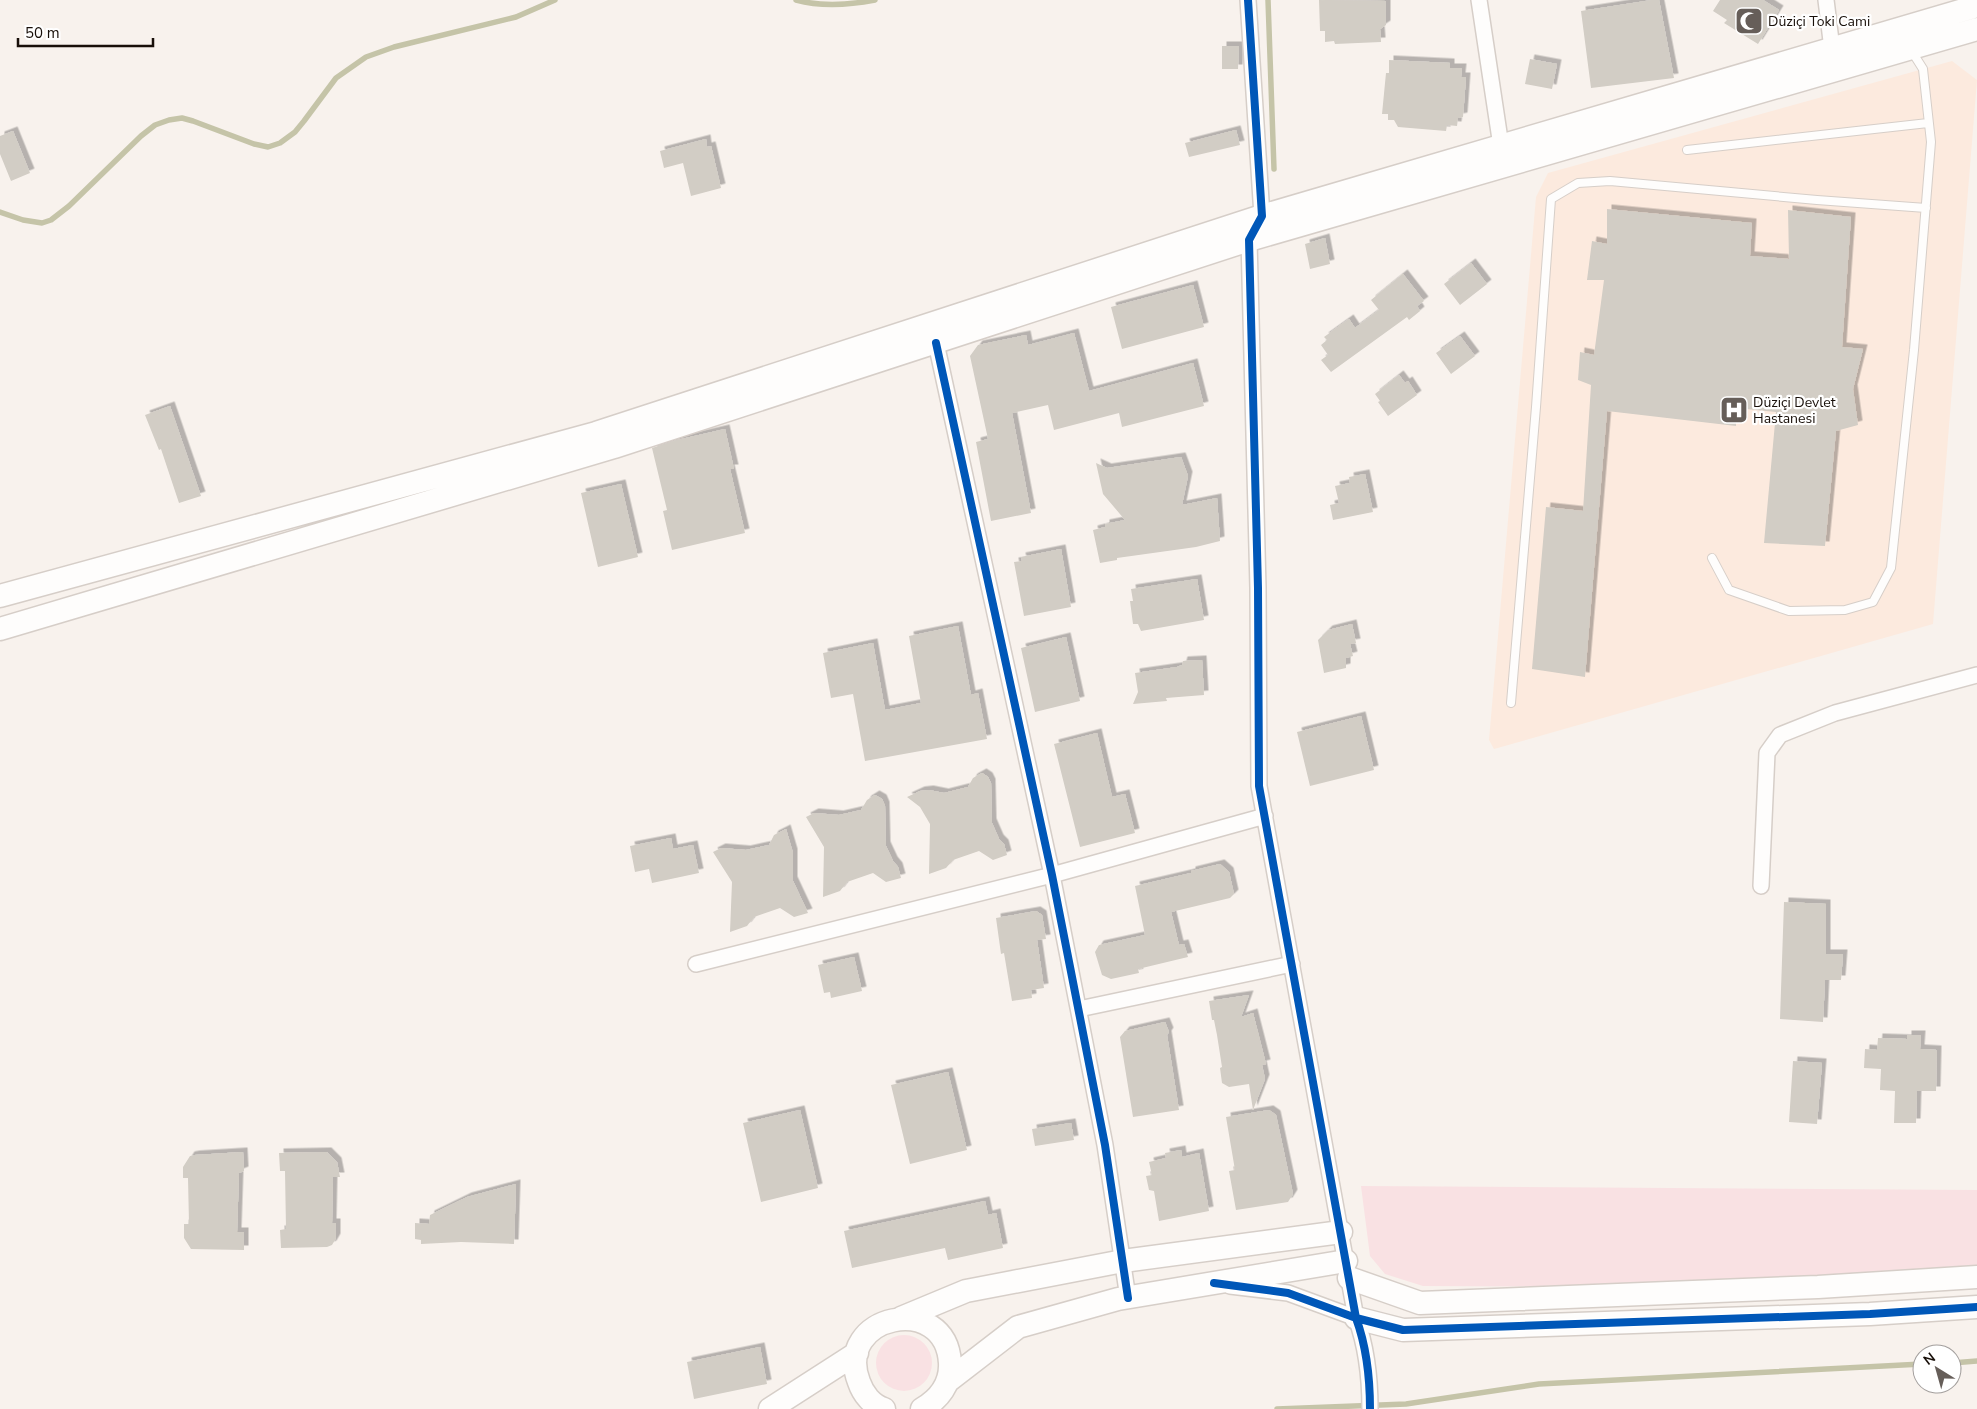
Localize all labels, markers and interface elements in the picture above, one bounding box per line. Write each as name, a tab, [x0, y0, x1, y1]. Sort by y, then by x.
mosque icon: Düziçi Toki Cami	[1734, 6, 1764, 36]
place label: Düziçi Toki Cami	[1768, 12, 1870, 31]
scale bar	[18, 15, 152, 47]
text: 50 m	[25, 23, 60, 43]
place label: Düziçi Devlet Hastanesi	[1753, 393, 1836, 428]
hospital icon: Düziçi Devlet Hastanesi	[1719, 395, 1749, 425]
north arrow	[1912, 1344, 1962, 1394]
text: N	[1920, 1348, 1939, 1370]

